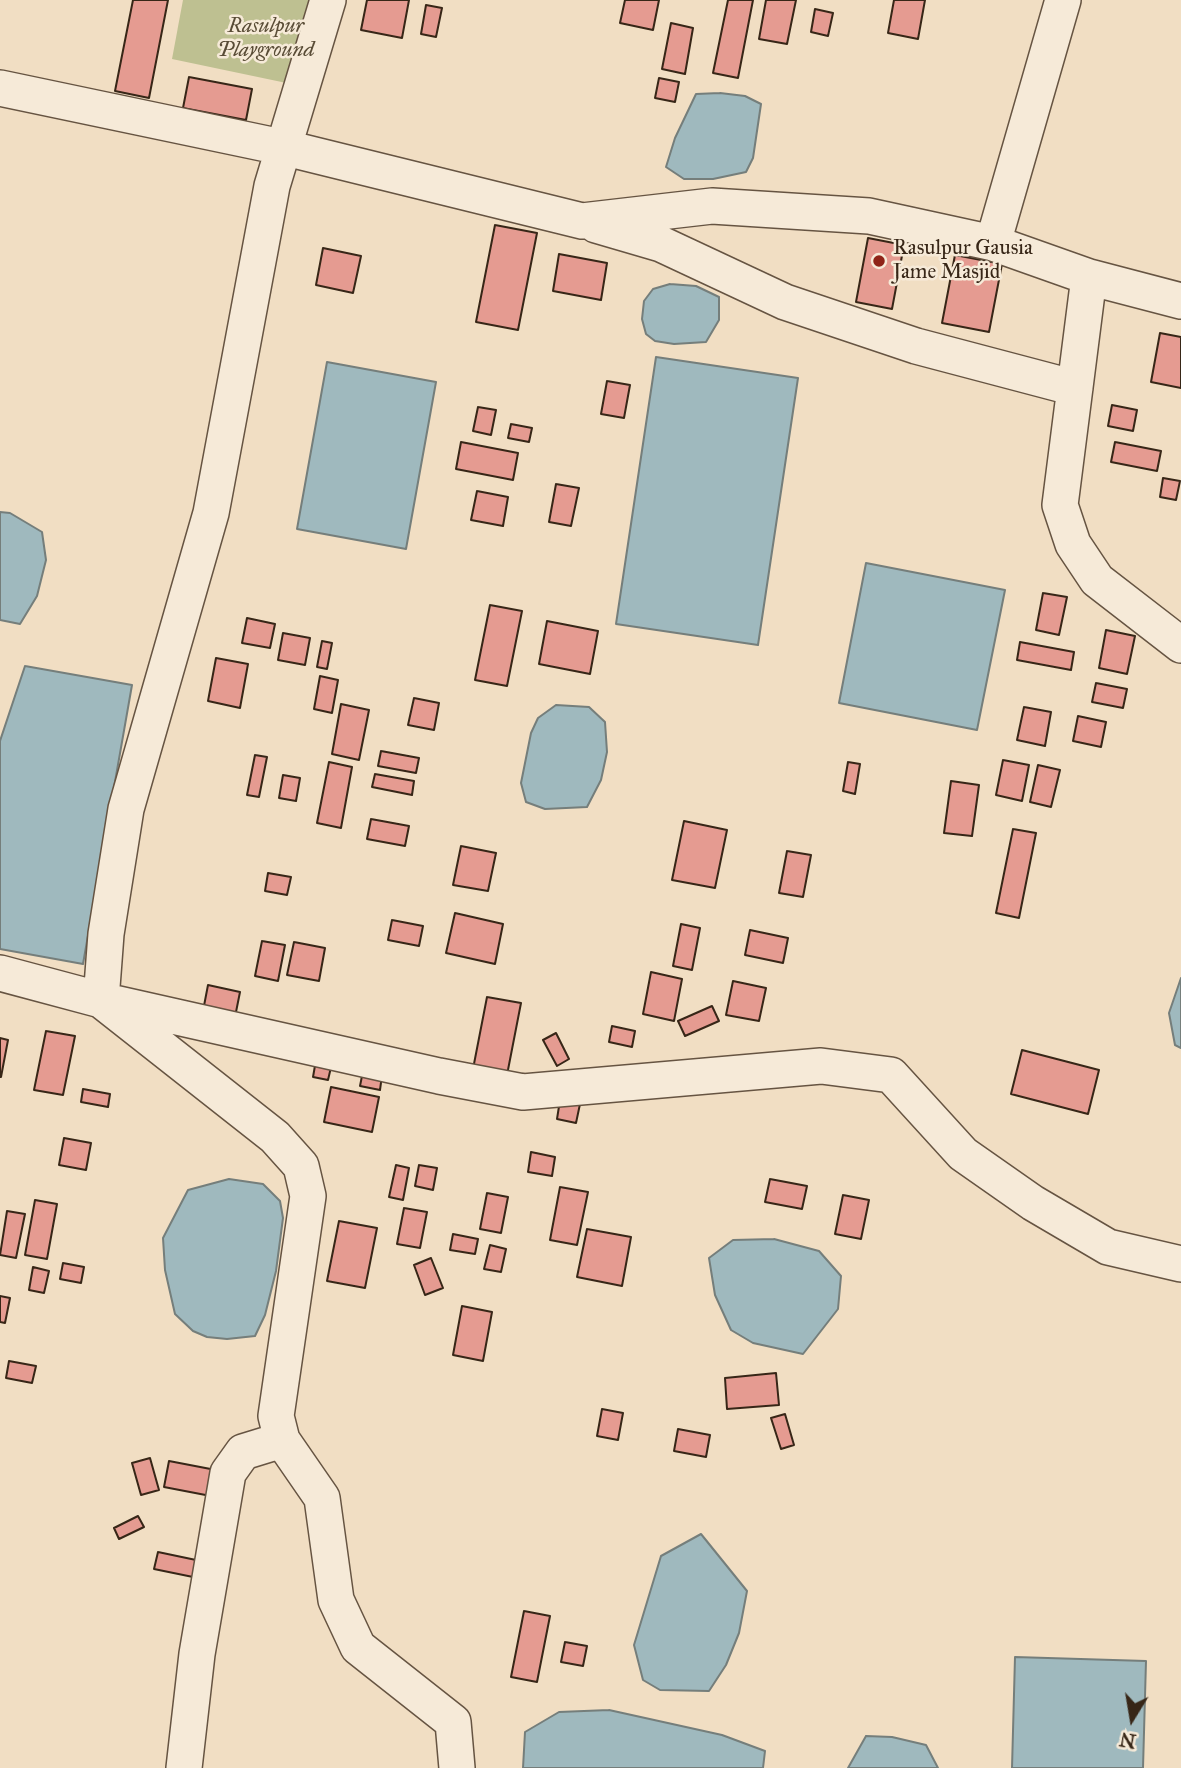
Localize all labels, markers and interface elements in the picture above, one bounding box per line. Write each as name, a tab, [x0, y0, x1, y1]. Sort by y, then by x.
park label: Rasulpur Playground	[217, 14, 315, 64]
place label: Rasulpur Gausia Jame Masjid	[893, 236, 1033, 286]
marker: Rasulpur Gausia Jame Masjid	[871, 253, 887, 269]
north arrow	[1097, 1684, 1167, 1754]
text: N	[1118, 1727, 1138, 1753]

